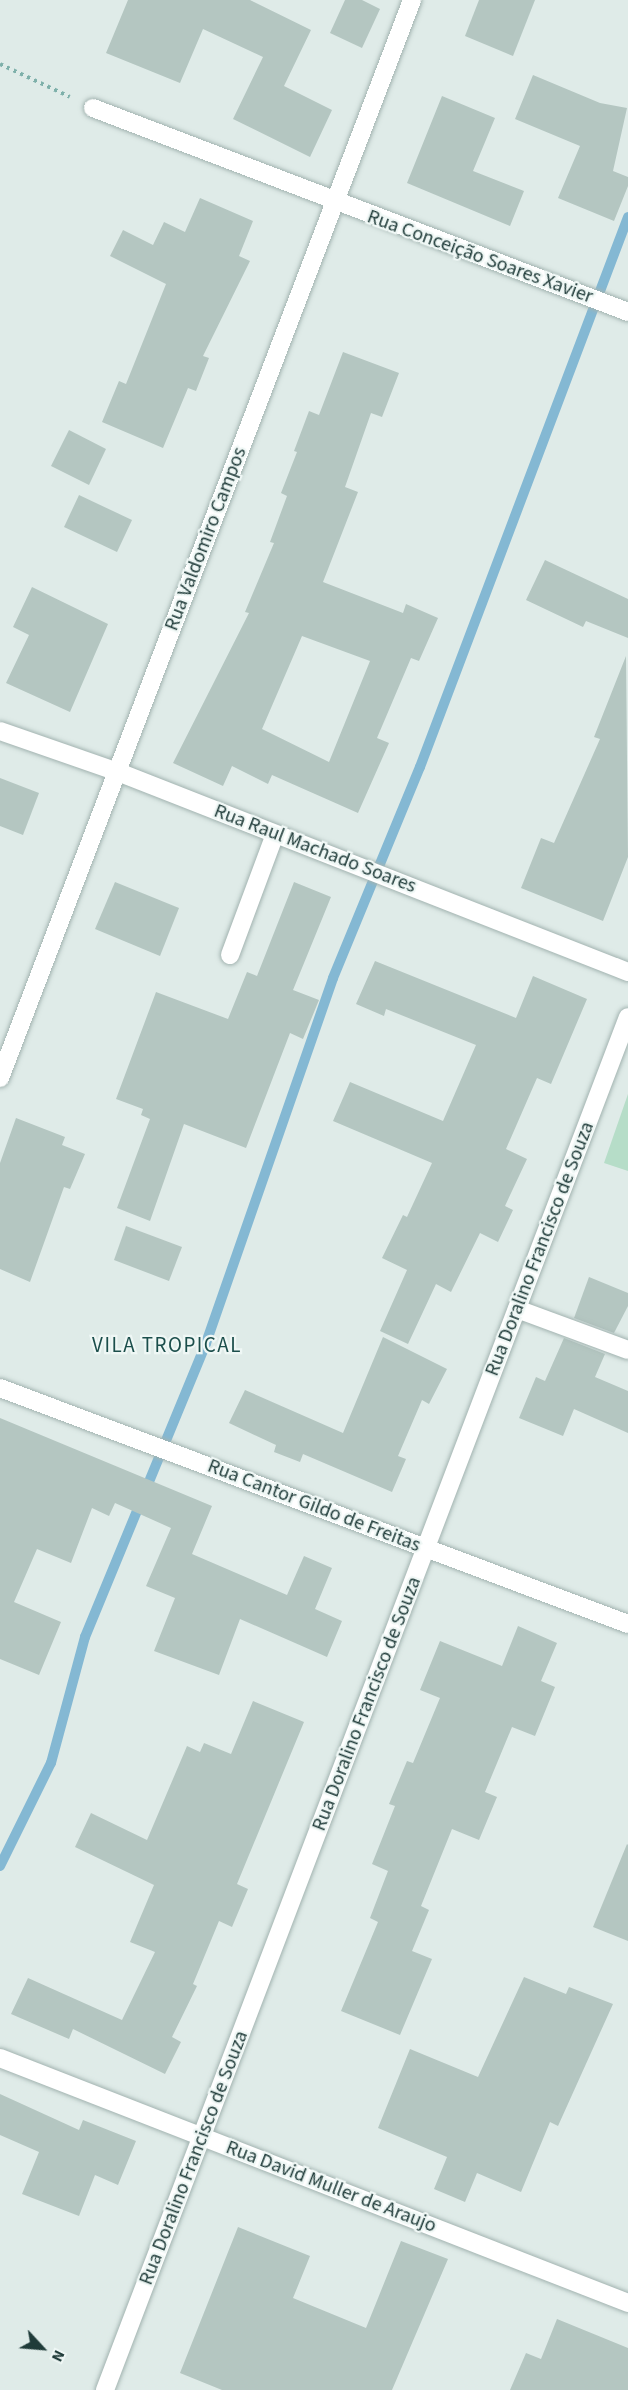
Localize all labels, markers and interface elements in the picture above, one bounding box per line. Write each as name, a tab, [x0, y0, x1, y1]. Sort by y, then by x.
street label: Rua Conceição Soares Xavier	[364, 205, 596, 309]
street label: Rua Valdomiro Campos	[160, 444, 252, 634]
street label: Rua Raul Machado Soares	[210, 799, 420, 899]
street label: Rua Doralino Francisco de Souza	[480, 1119, 600, 1379]
district label: VILA TROPICAL	[92, 1332, 242, 1358]
street label: Rua Cantor Gildo de Freitas	[204, 1454, 424, 1558]
street label: Rua Doralino Francisco de Souza	[307, 1574, 427, 1834]
street label: Rua Doralino Francisco de Souza	[134, 2028, 254, 2288]
street label: Rua David Muller de Araujo	[222, 2136, 440, 2238]
north arrow	[12, 2318, 72, 2378]
text: N	[46, 2346, 70, 2365]

